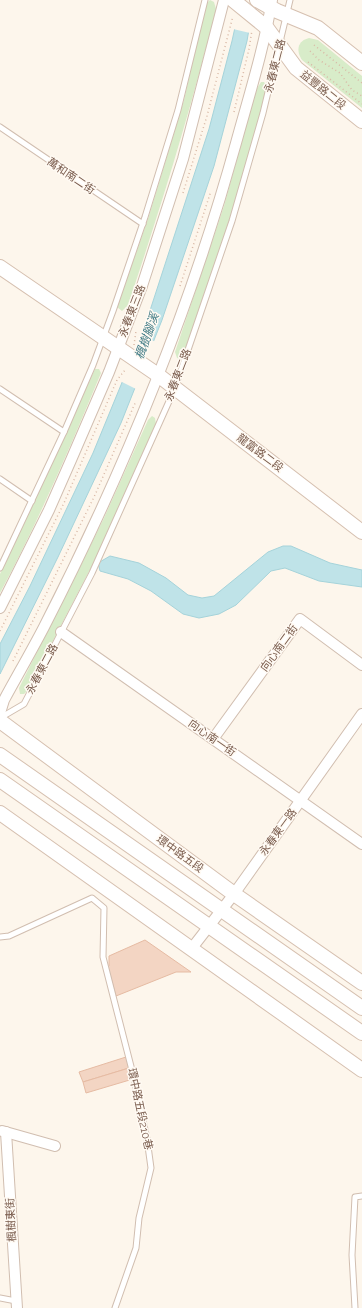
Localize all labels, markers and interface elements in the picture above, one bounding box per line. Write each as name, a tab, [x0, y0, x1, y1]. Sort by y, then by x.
street label: 永春東二路	[262, 38, 288, 94]
street label: 益豐路二段	[298, 68, 348, 112]
street label: 萬和南二街	[45, 155, 97, 197]
street label: 永春東三路	[116, 283, 148, 339]
water label: 楓樹腳溪	[132, 309, 162, 361]
street label: 永春東二路	[162, 347, 194, 403]
street label: 龍富路二段	[234, 431, 286, 475]
street label: 向心南二街	[258, 622, 300, 674]
street label: 永春東二路	[23, 642, 61, 696]
street label: 向心南一街	[186, 717, 238, 759]
street label: 永春東一路	[257, 806, 299, 858]
street label: 環中路五段	[154, 833, 206, 875]
street label: 環中路五段210巷	[125, 1067, 155, 1151]
street label: 楓樹東街	[3, 1198, 19, 1242]

